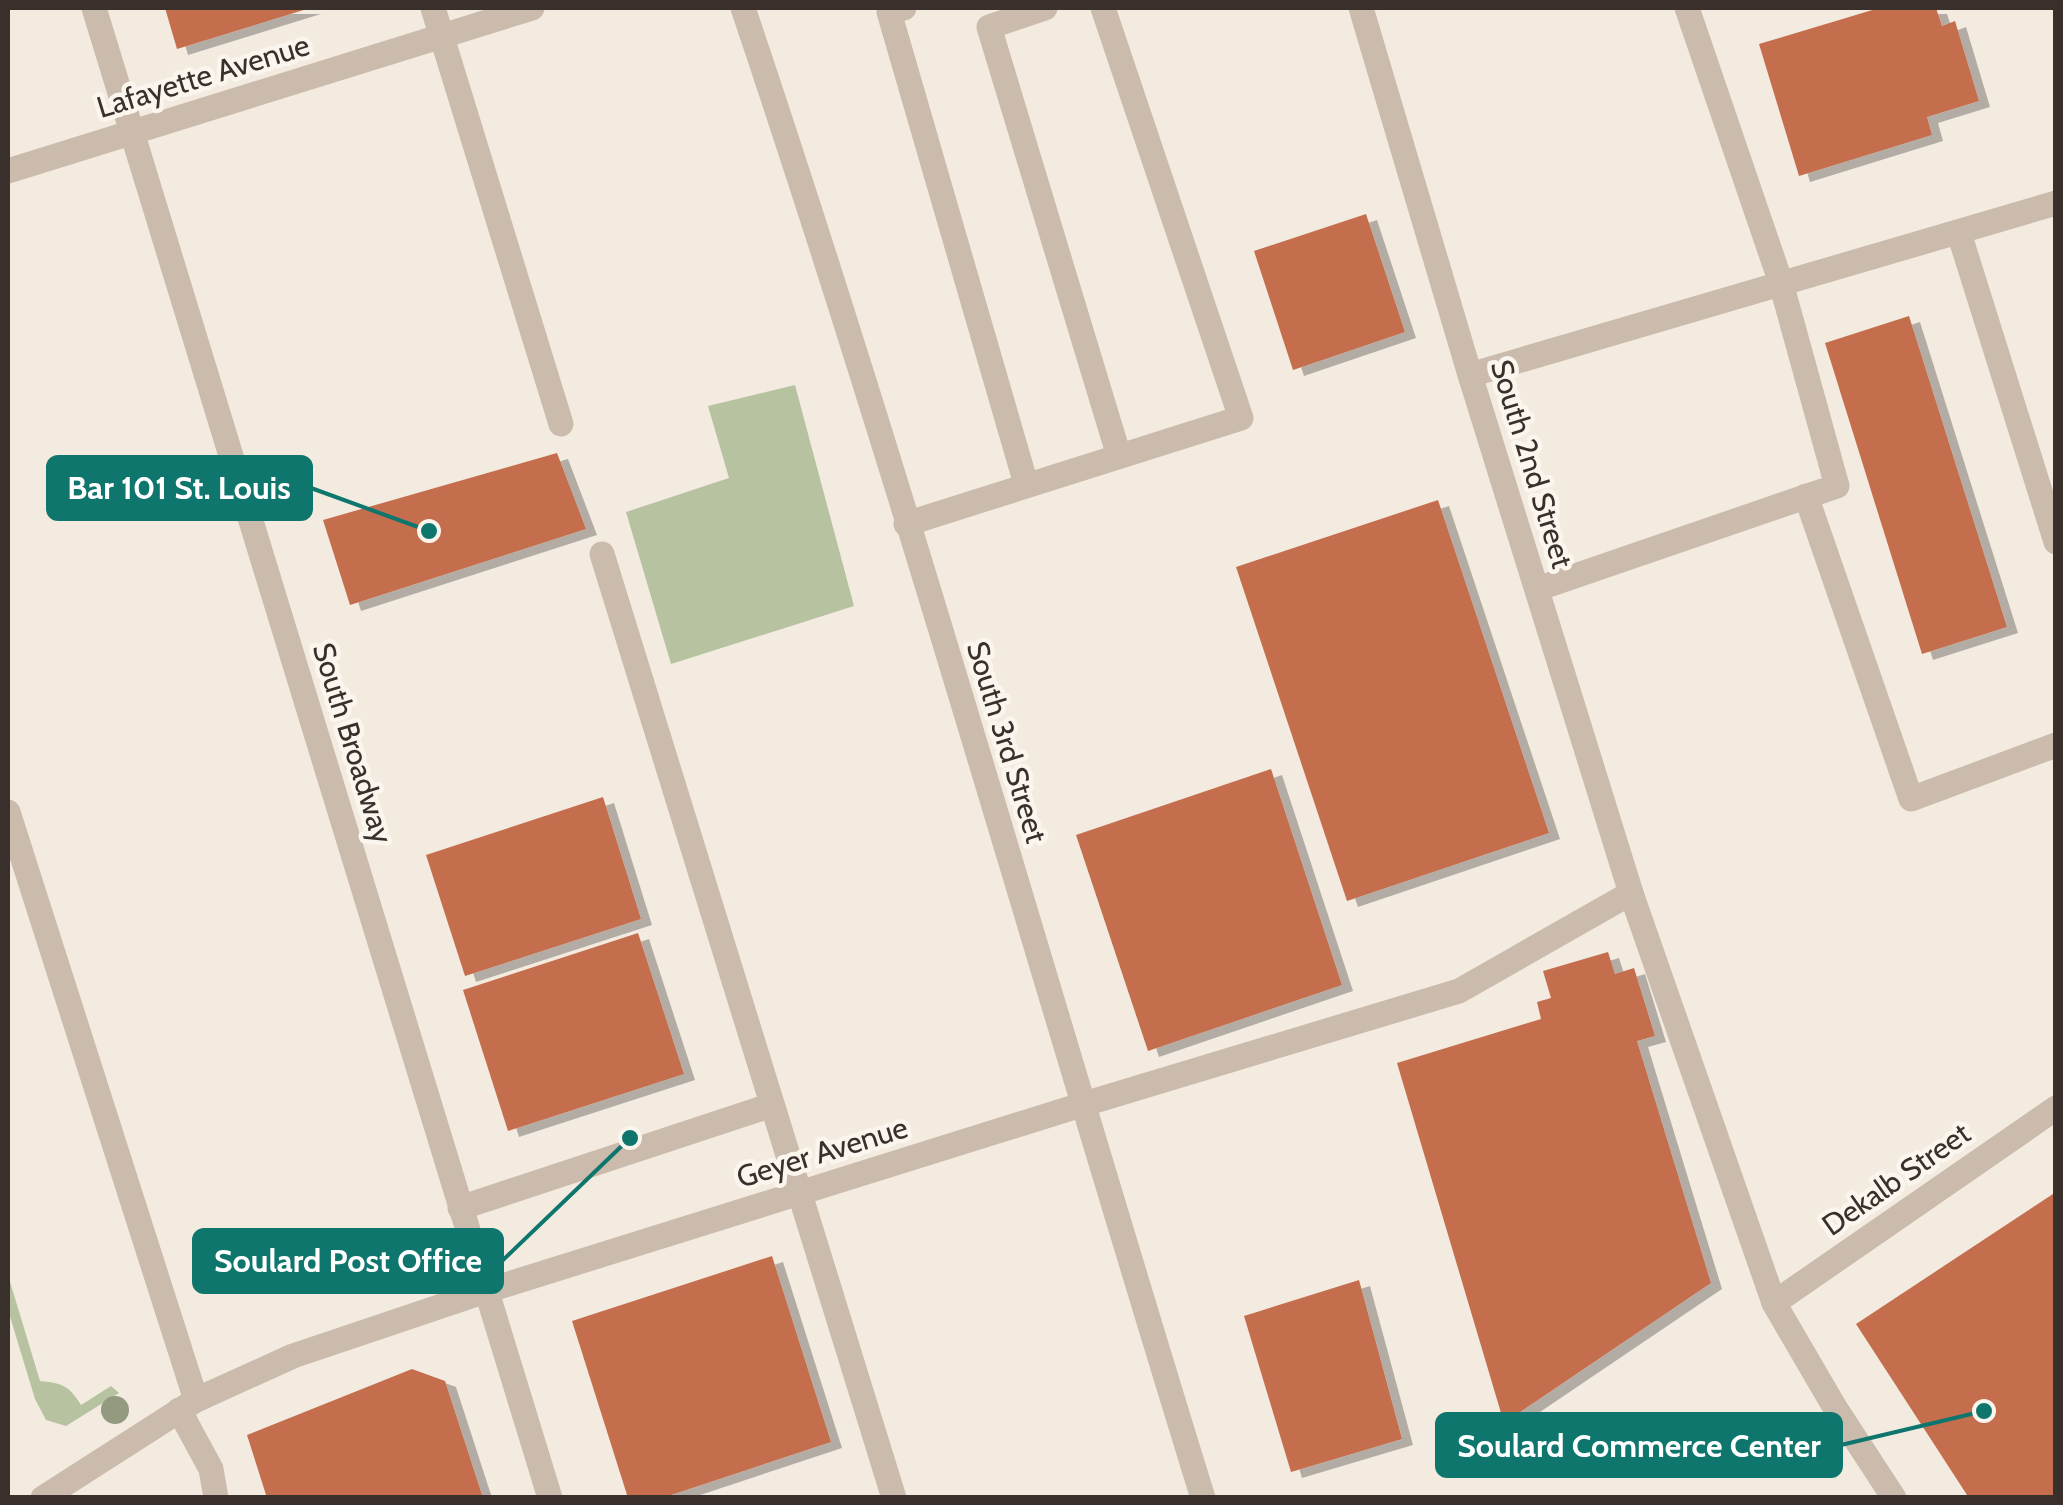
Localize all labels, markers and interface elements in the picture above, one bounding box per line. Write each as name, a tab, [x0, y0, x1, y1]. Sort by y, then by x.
street label: Lafayette Avenue	[92, 26, 314, 126]
street label: South 2nd Street	[1483, 355, 1581, 573]
callout: Bar 101 St. Louis	[48, 457, 311, 519]
text: Bar 101 St. Louis	[67, 468, 291, 507]
street label: South 3rd Street	[959, 637, 1055, 847]
street label: South Broadway	[305, 638, 401, 848]
street label: Geyer Avenue	[732, 1108, 912, 1196]
street label: Dekalb Street	[1815, 1114, 1977, 1244]
callout: Soulard Post Office	[194, 1230, 502, 1292]
text: Soulard Post Office	[214, 1241, 482, 1280]
callout: Soulard Commerce Center	[1437, 1414, 1841, 1476]
text: Soulard Commerce Center	[1457, 1426, 1821, 1465]

